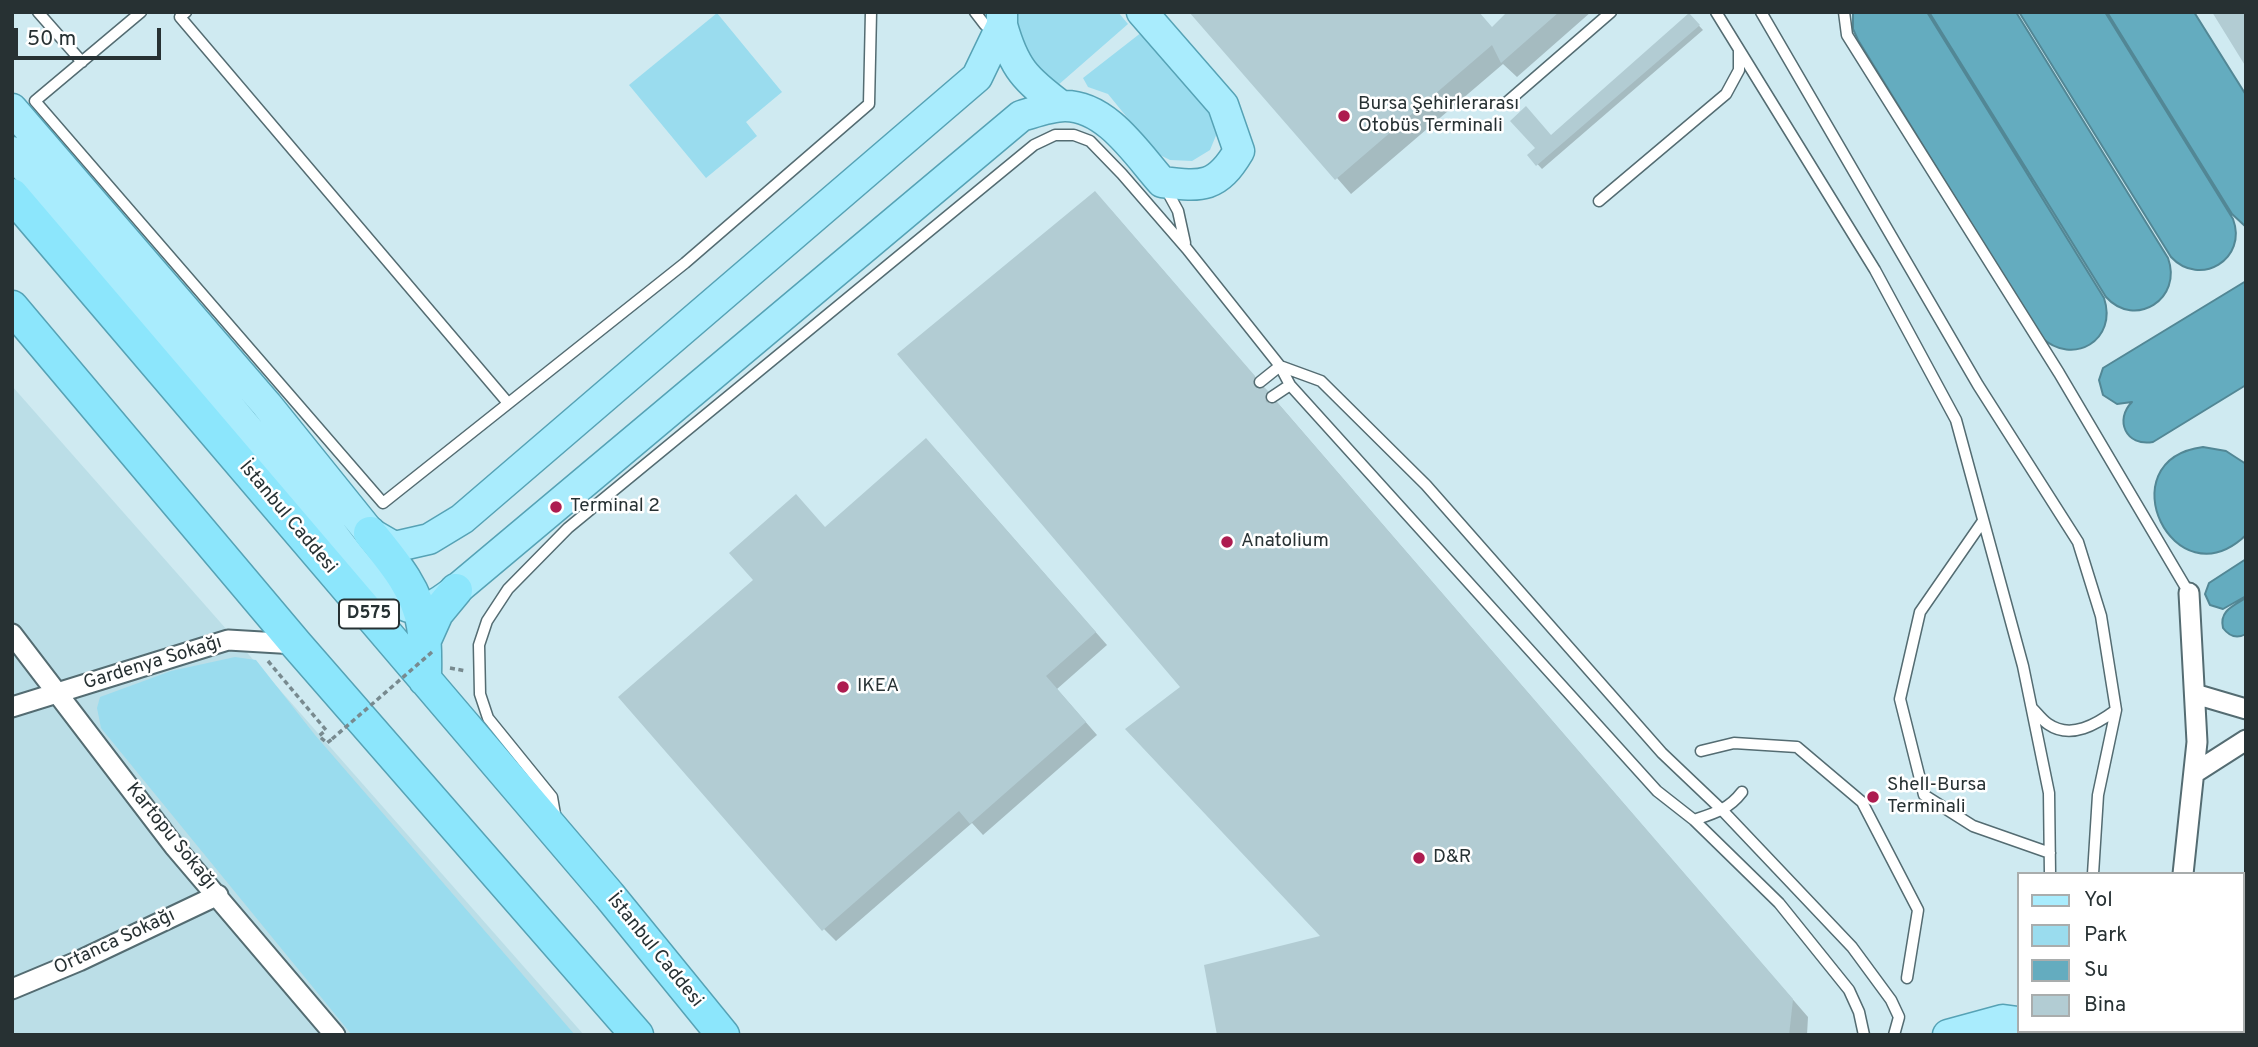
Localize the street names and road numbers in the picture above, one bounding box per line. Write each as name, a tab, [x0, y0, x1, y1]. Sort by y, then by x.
street label: İstanbul Caddesi	[233, 457, 341, 579]
road number: D575	[339, 600, 399, 628]
street label: Gardenya Sokağı	[81, 632, 225, 696]
street label: Kartopu Sokağı	[120, 779, 220, 895]
street label: İstanbul Caddesi	[601, 889, 707, 1013]
street label: Ortanca Sokağı	[51, 905, 179, 981]

